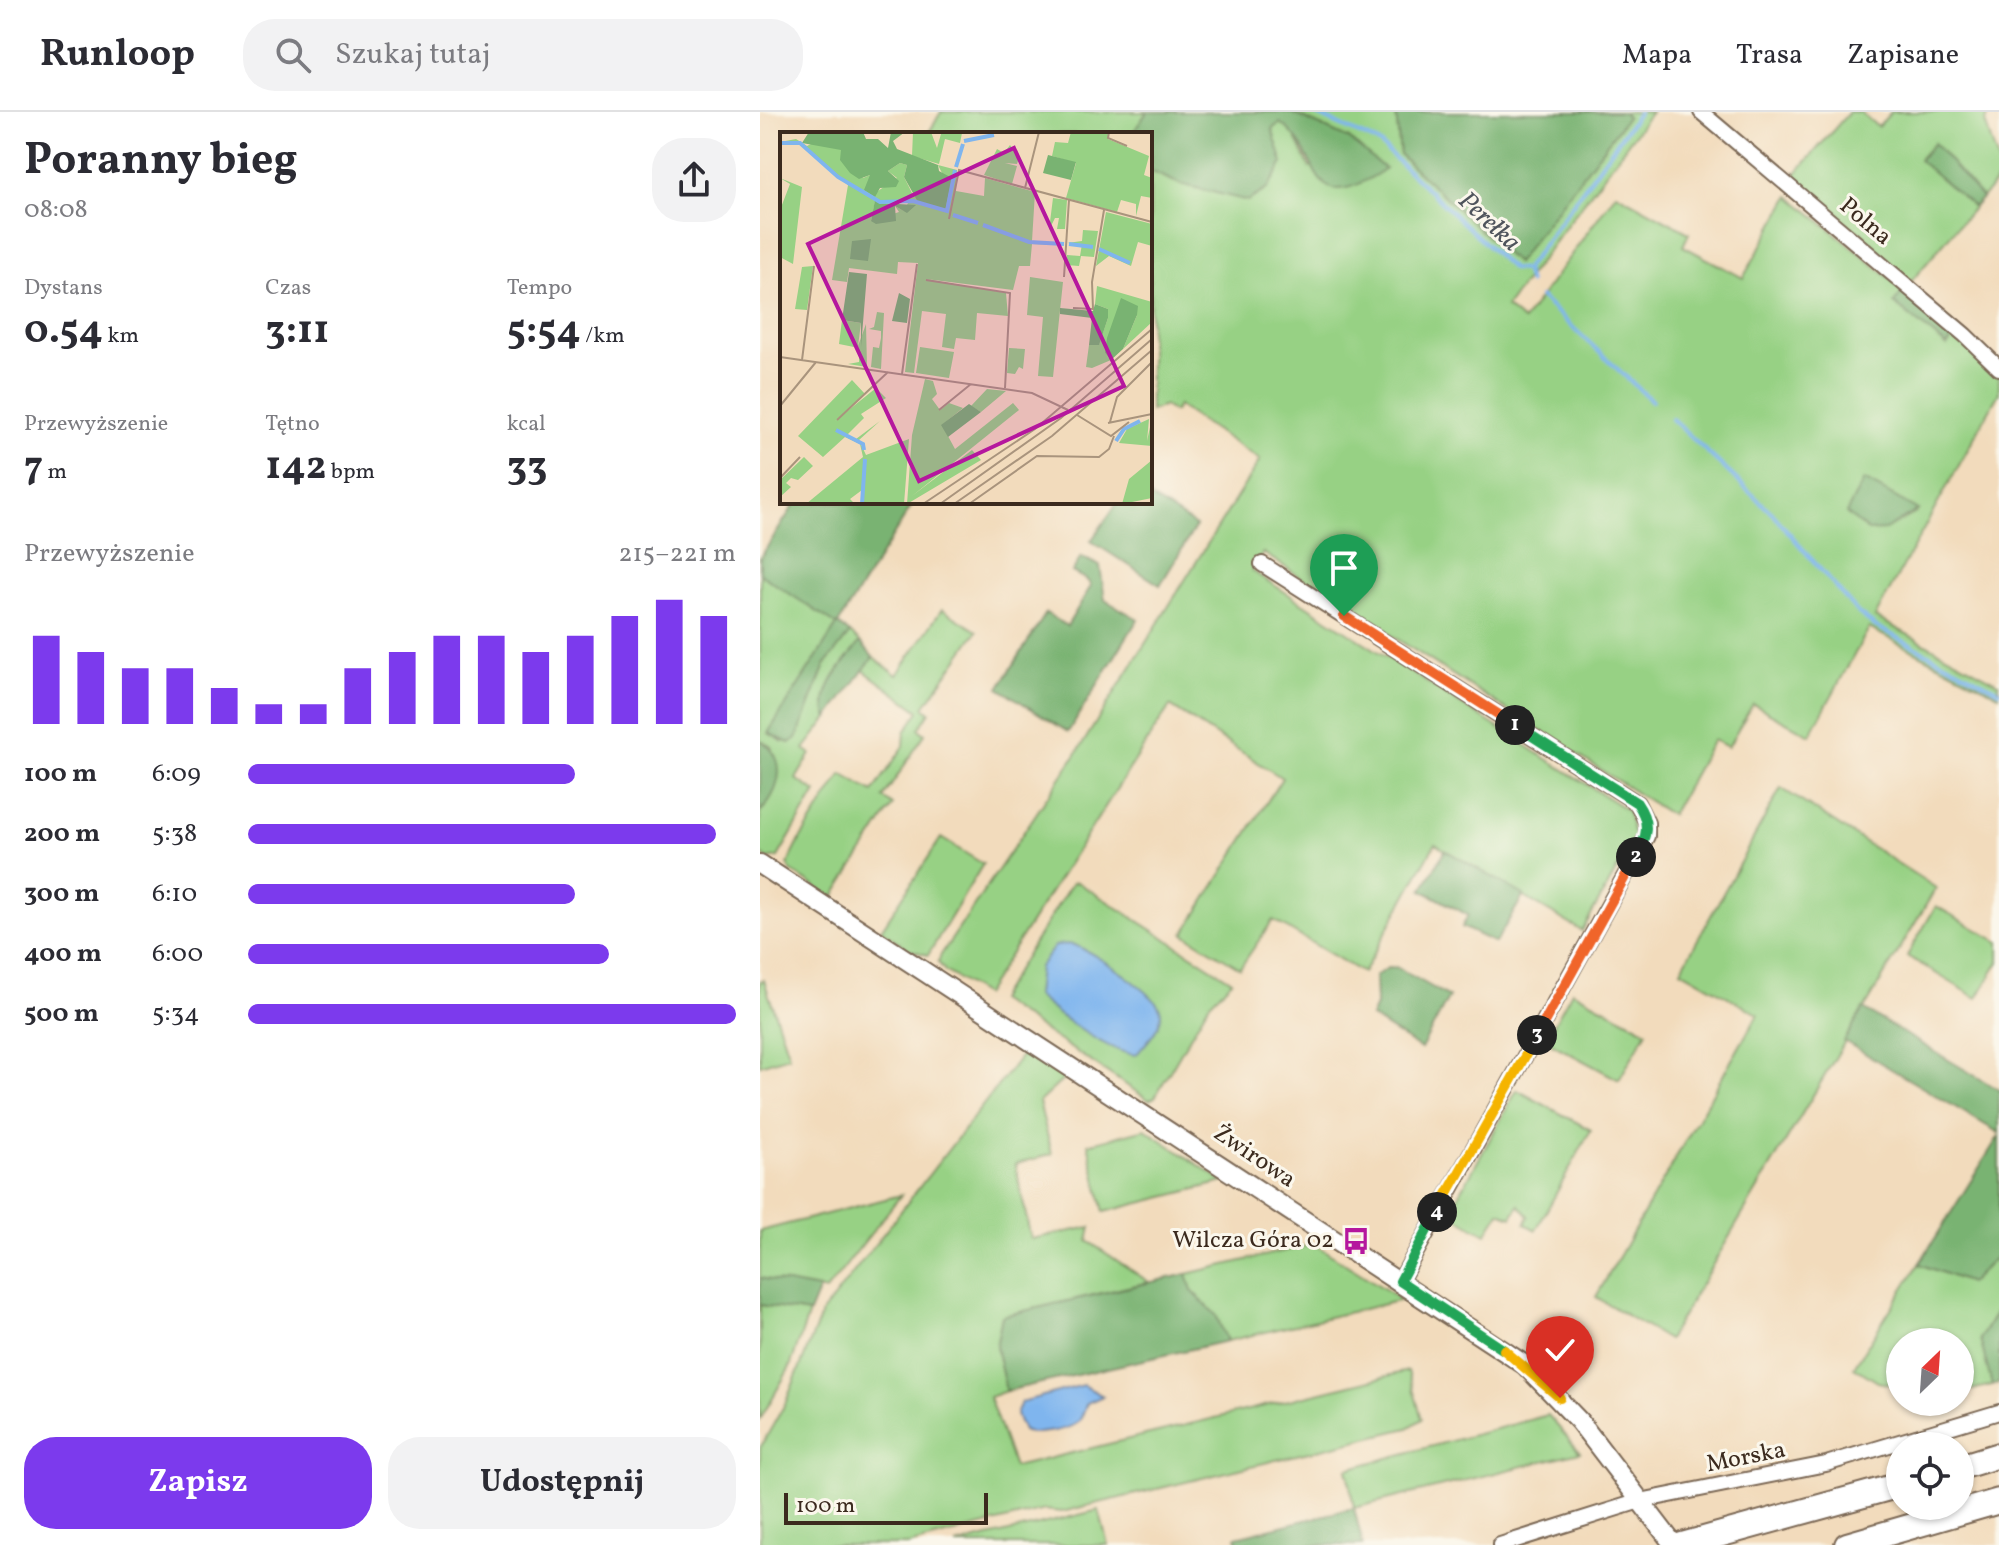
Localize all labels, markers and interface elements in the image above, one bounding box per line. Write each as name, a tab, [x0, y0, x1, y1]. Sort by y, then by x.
search box	[243, 19, 803, 91]
text: Runloop	[40, 29, 195, 82]
icon: search	[271, 33, 315, 77]
text: Szukaj tutaj	[335, 34, 491, 76]
text: Mapa	[1622, 36, 1692, 75]
text: Trasa	[1736, 36, 1803, 75]
text: Zapisane	[1847, 36, 1959, 75]
text: Poranny bieg	[24, 131, 298, 192]
inset map	[780, 132, 1152, 504]
button: share	[652, 138, 736, 222]
water label: Perełka	[1450, 184, 1528, 260]
street label: Polna	[1831, 190, 1899, 254]
text: 08:08	[24, 192, 88, 228]
text: Dystans	[24, 273, 103, 304]
text: Czas	[265, 273, 311, 304]
text: Tempo	[507, 273, 572, 304]
text: 0.54	[24, 304, 103, 360]
text: 3:11	[265, 304, 329, 360]
text: 5:54	[507, 304, 581, 360]
text: km	[103, 321, 139, 352]
text: /km	[581, 321, 625, 352]
text: Przewyższenie	[24, 409, 168, 440]
text: Tętno	[265, 409, 320, 440]
text: kcal	[507, 409, 546, 440]
text: 7	[24, 440, 43, 496]
text: 142	[265, 440, 326, 496]
text: 33	[507, 440, 547, 496]
text: m	[43, 457, 67, 488]
text: bpm	[326, 457, 375, 488]
pin	[1310, 534, 1378, 616]
text: Przewyższenie	[24, 536, 194, 572]
text: 215–221 m	[619, 536, 736, 572]
icon: arrive	[1322, 546, 1366, 590]
pin: 1	[1495, 705, 1535, 745]
text: 1	[1511, 709, 1519, 740]
text: 100 m	[24, 756, 97, 792]
text: 6:09	[152, 756, 201, 792]
text: 200 m	[24, 816, 100, 852]
text: 5:38	[152, 816, 197, 852]
pin: 2	[1616, 837, 1656, 877]
text: 2	[1630, 841, 1642, 872]
text: 300 m	[24, 876, 100, 912]
text: 6:10	[152, 876, 197, 912]
text: 400 m	[24, 936, 102, 972]
text: 6:00	[152, 936, 203, 972]
text: 500 m	[24, 996, 99, 1032]
text: 5:34	[152, 996, 200, 1032]
pin: 3	[1517, 1015, 1557, 1055]
text: 3	[1531, 1019, 1543, 1050]
street label: Żwirowa	[1206, 1117, 1302, 1197]
pin: 4	[1417, 1192, 1457, 1232]
text: 4	[1430, 1196, 1444, 1227]
place label: Wilcza Góra 02	[1172, 1224, 1334, 1258]
bus stop icon: Wilcza Góra 02	[1341, 1226, 1371, 1256]
pin	[1526, 1316, 1594, 1398]
icon: check	[1538, 1328, 1582, 1372]
north arrow	[1886, 1328, 1974, 1416]
map controls	[1886, 1328, 1974, 1520]
button: locate	[1886, 1432, 1974, 1520]
street label: Morska	[1703, 1434, 1789, 1482]
button: Zapisz	[24, 1437, 372, 1529]
button: Udostępnij	[388, 1437, 736, 1529]
scale bar	[784, 1489, 988, 1525]
text: 100 m	[796, 1491, 855, 1522]

